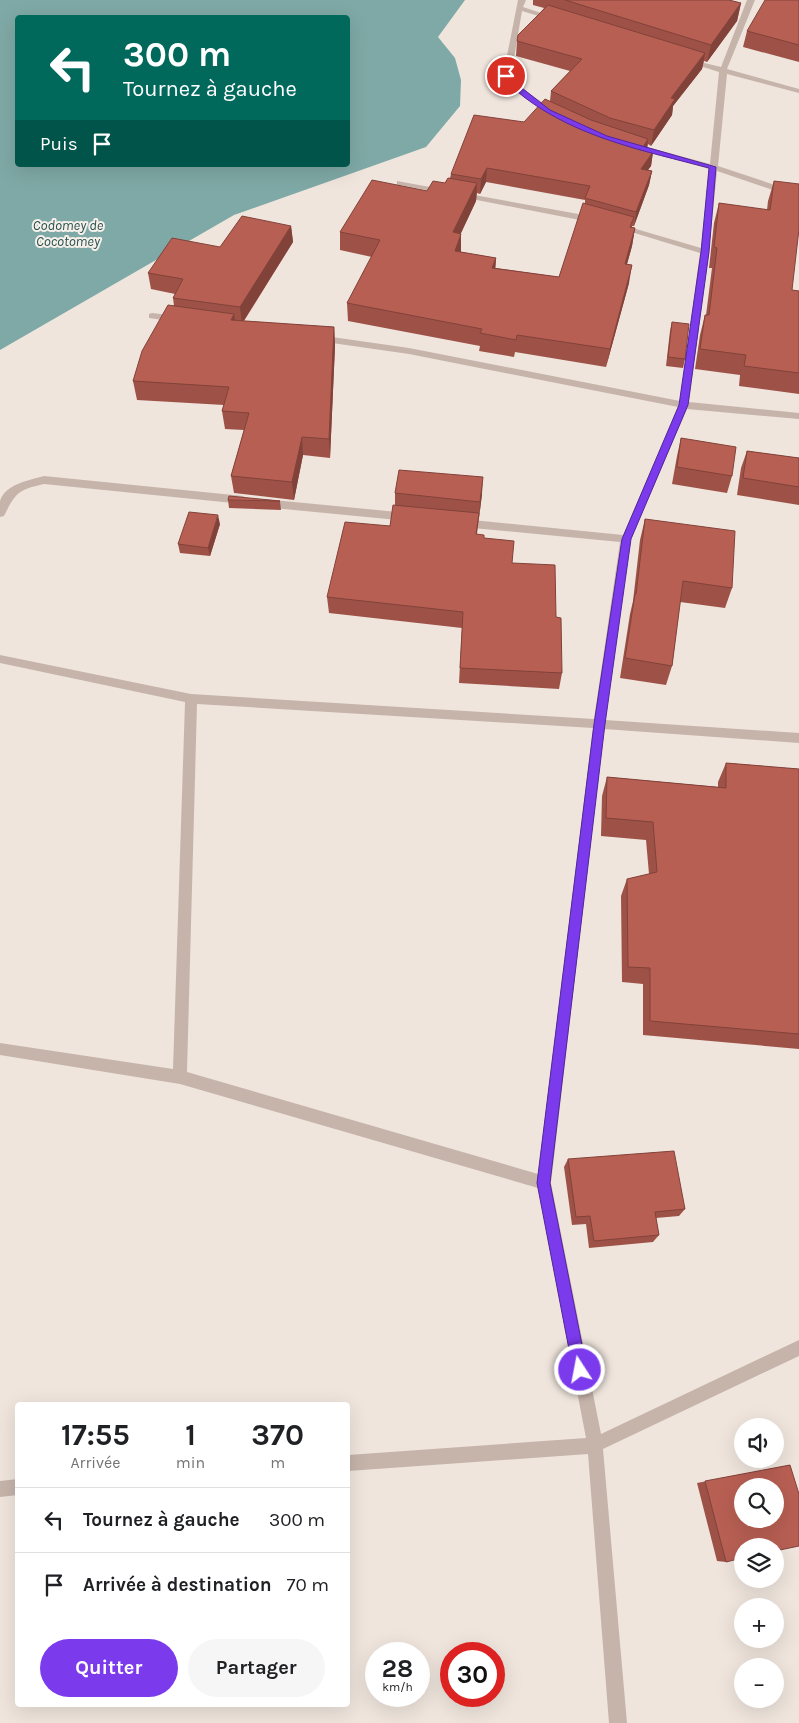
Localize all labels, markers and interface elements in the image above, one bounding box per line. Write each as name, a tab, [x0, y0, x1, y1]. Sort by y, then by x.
text: 300 m	[123, 34, 231, 75]
icon: left	[40, 35, 105, 100]
pin	[485, 55, 527, 97]
icon: arrive	[492, 62, 520, 90]
text: Tournez à gauche	[123, 76, 297, 102]
icon: arrive	[88, 130, 116, 158]
text: Puis	[40, 133, 78, 155]
water label: Codomey de Cocotomey	[33, 217, 104, 250]
position arrow	[553, 1343, 605, 1395]
text: 17:55	[61, 1417, 130, 1453]
text: 1	[185, 1417, 196, 1453]
text: 370	[251, 1417, 304, 1453]
map controls	[734, 1418, 784, 1708]
button: sound	[734, 1418, 784, 1468]
text: Arrivée	[70, 1453, 120, 1472]
text: min	[176, 1453, 205, 1472]
text: m	[270, 1453, 285, 1472]
button: search	[734, 1478, 784, 1528]
icon: left	[40, 1506, 68, 1534]
text: Tournez à gauche	[83, 1509, 240, 1531]
text: 300 m	[269, 1509, 325, 1531]
button: layers	[734, 1538, 784, 1588]
icon: arrive	[40, 1571, 68, 1599]
text: Arrivée à destination	[83, 1574, 272, 1596]
text: 70 m	[287, 1574, 329, 1596]
button: +	[734, 1598, 784, 1648]
button: Quitter	[40, 1639, 178, 1697]
button: Partager	[188, 1639, 325, 1697]
speed limit sign: 30	[440, 1642, 505, 1707]
text: 28	[382, 1654, 413, 1683]
button: −	[734, 1658, 784, 1708]
text: km/h	[382, 1680, 413, 1694]

